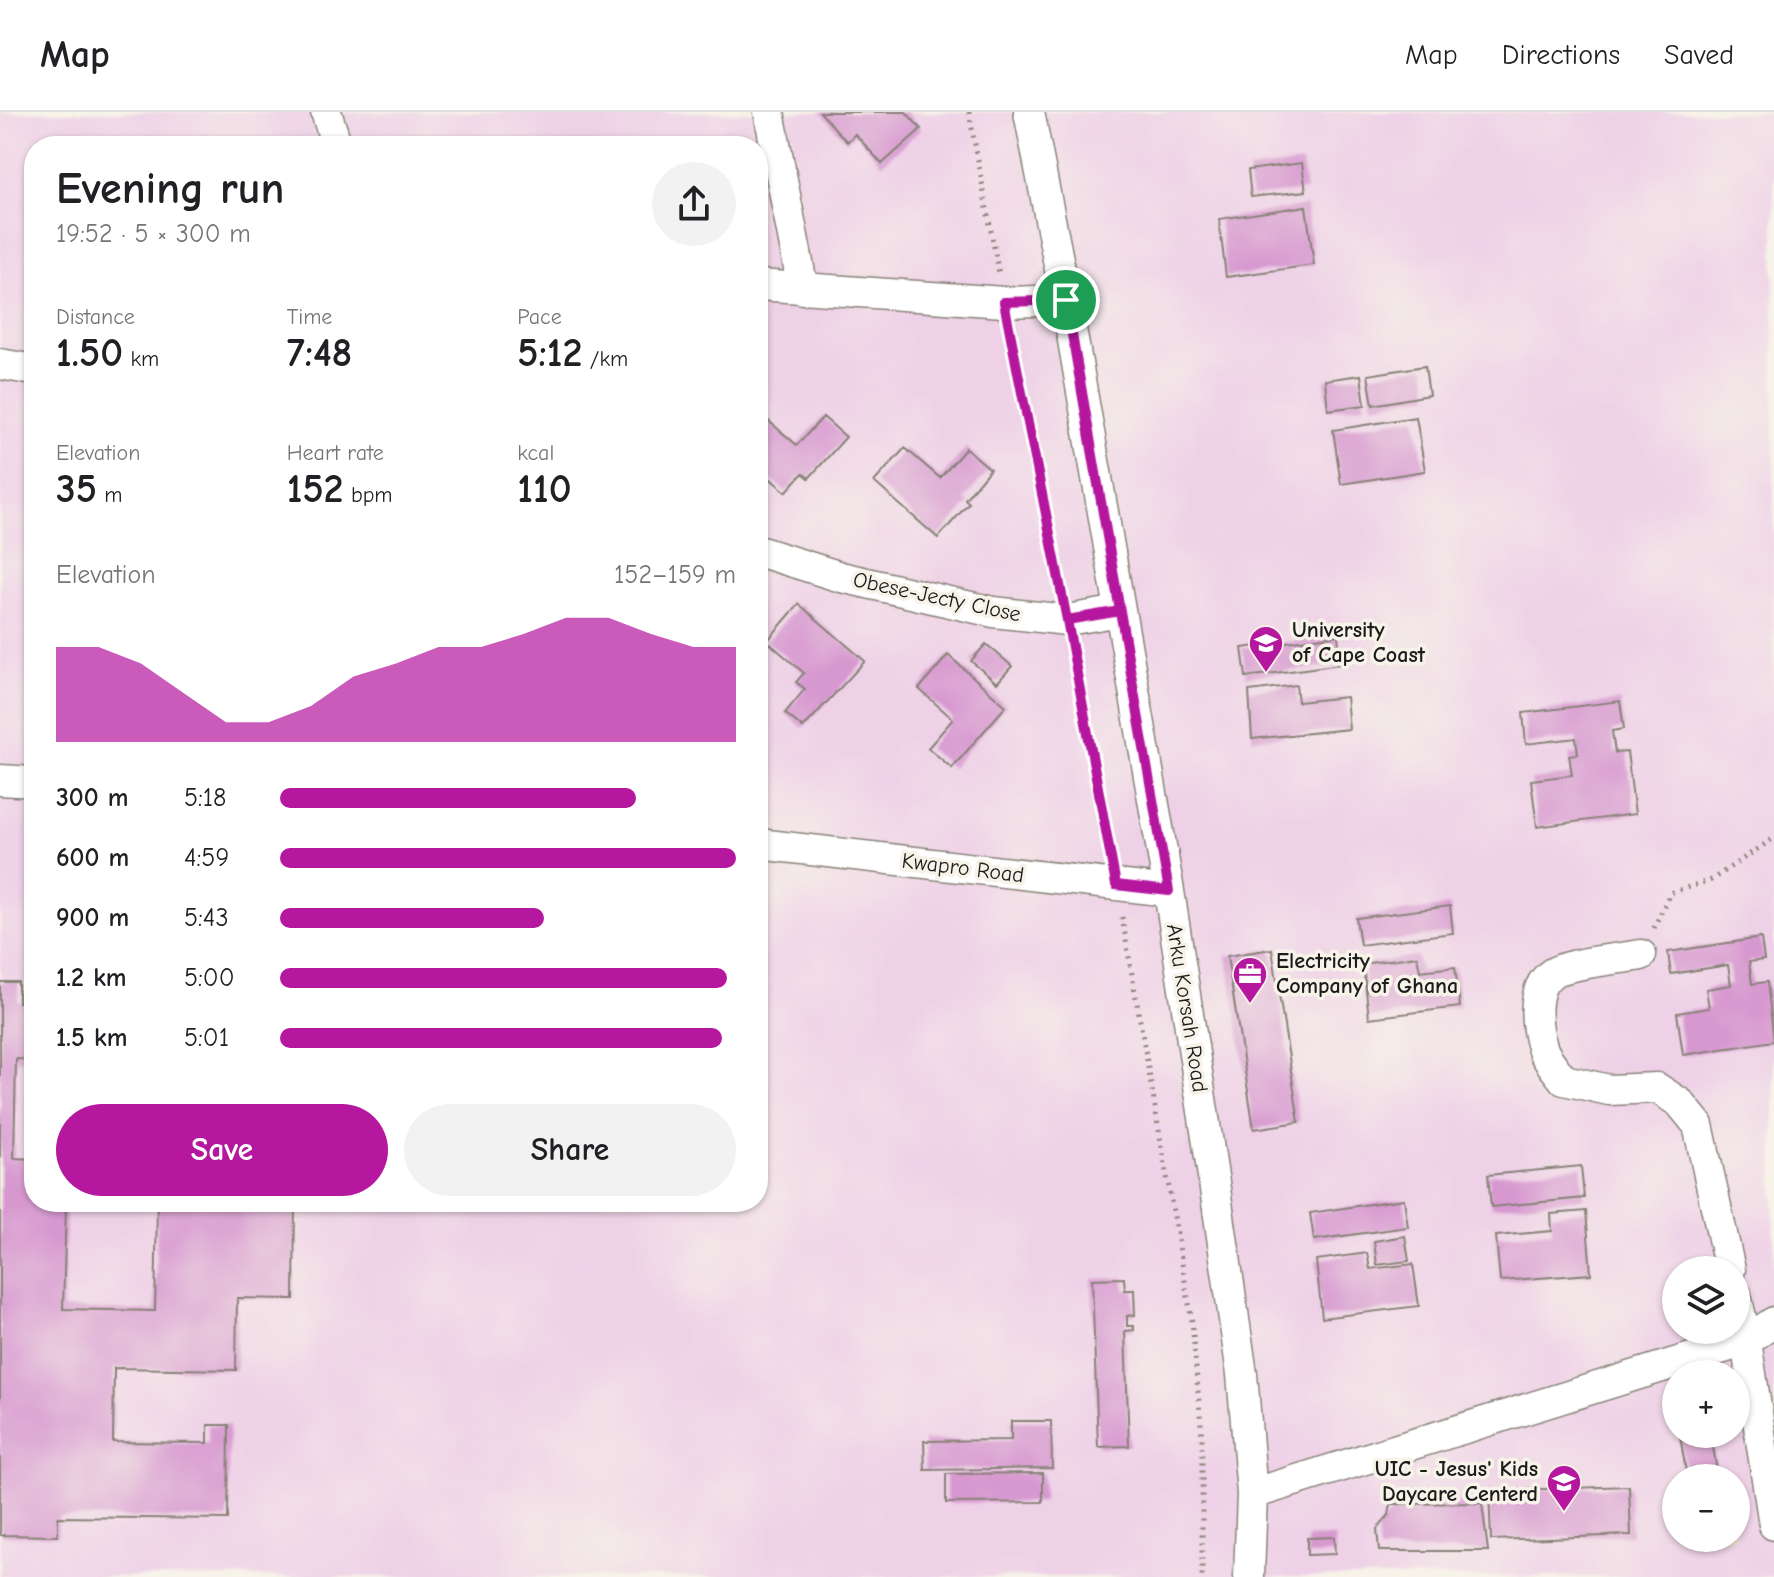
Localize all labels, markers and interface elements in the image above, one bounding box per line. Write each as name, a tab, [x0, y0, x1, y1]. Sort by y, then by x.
text: Map	[40, 33, 110, 77]
text: Map	[1405, 39, 1458, 71]
text: Directions	[1502, 39, 1620, 71]
text: Saved	[1664, 39, 1734, 71]
button: share	[652, 162, 736, 246]
text: Evening run	[56, 163, 284, 214]
text: 19:52 · 5 × 300 m	[56, 219, 251, 249]
pin	[1032, 266, 1100, 334]
icon: arrive	[1044, 278, 1088, 322]
text: Distance	[56, 304, 135, 330]
text: Time	[287, 304, 332, 330]
text: Pace	[517, 304, 562, 330]
text: 1.50	[56, 330, 123, 376]
text: 7:48	[287, 330, 352, 376]
text: 5:12	[517, 330, 583, 376]
text: km	[123, 346, 159, 372]
text: /km	[583, 346, 628, 372]
text: Elevation	[56, 440, 140, 466]
text: Heart rate	[287, 440, 384, 466]
text: kcal	[517, 440, 554, 466]
text: 35	[56, 466, 97, 512]
text: 152	[287, 466, 344, 512]
text: 110	[517, 466, 572, 512]
text: m	[97, 482, 123, 508]
text: bpm	[344, 482, 393, 508]
text: Elevation	[56, 560, 156, 590]
text: 152–159 m	[614, 560, 736, 590]
street label: Obese-Jecty Close	[851, 567, 1023, 627]
place label: University of Cape Coast	[1292, 617, 1426, 668]
school or university icon: University of Cape Coast	[1247, 624, 1285, 674]
text: 300 m	[56, 783, 129, 813]
text: 5:18	[184, 783, 226, 813]
text: 600 m	[56, 843, 129, 873]
text: 4:59	[184, 843, 229, 873]
street label: Kwapro Road	[900, 848, 1026, 888]
text: 900 m	[56, 903, 129, 933]
text: 5:43	[184, 903, 229, 933]
street label: Arku Korsah Road	[1161, 922, 1213, 1094]
place label: Electricity Company of Ghana	[1276, 948, 1458, 999]
office icon: Electricity Company of Ghana	[1231, 955, 1269, 1005]
text: 1.2 km	[56, 963, 127, 993]
text: 5:00	[184, 963, 234, 993]
text: 1.5 km	[56, 1023, 127, 1053]
text: 5:01	[184, 1023, 229, 1053]
button: Save	[56, 1104, 388, 1196]
button: Share	[404, 1104, 736, 1196]
map controls	[1662, 1256, 1750, 1552]
button: layers	[1662, 1256, 1750, 1344]
button: +	[1662, 1360, 1750, 1448]
place label: UIC - Jesus' Kids Daycare Centerd	[1375, 1456, 1538, 1507]
school or university icon: UIC - Jesus' Kids Daycare Centerd	[1545, 1463, 1583, 1513]
button: −	[1662, 1464, 1750, 1552]

